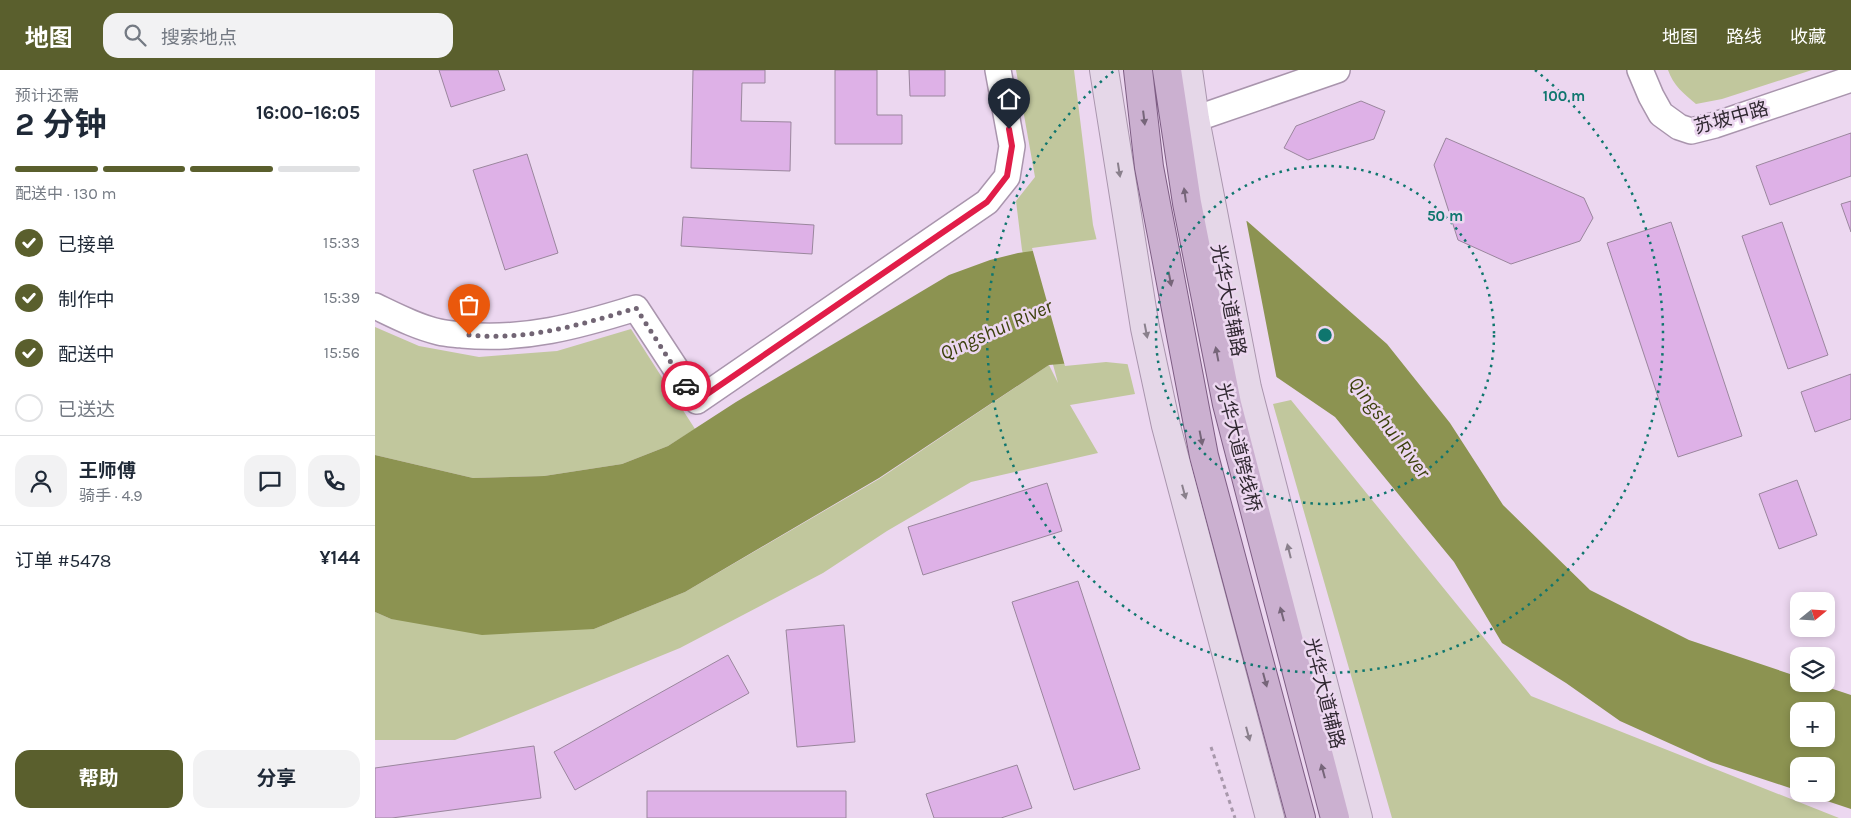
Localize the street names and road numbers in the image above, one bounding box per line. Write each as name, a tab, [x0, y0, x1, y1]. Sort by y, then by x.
street label: 苏坡中路	[1692, 98, 1771, 138]
street label: 光华大道辅路	[1206, 242, 1250, 358]
street label: 光华大道跨线桥	[1211, 380, 1265, 514]
street label: 光华大道辅路	[1300, 635, 1348, 751]

